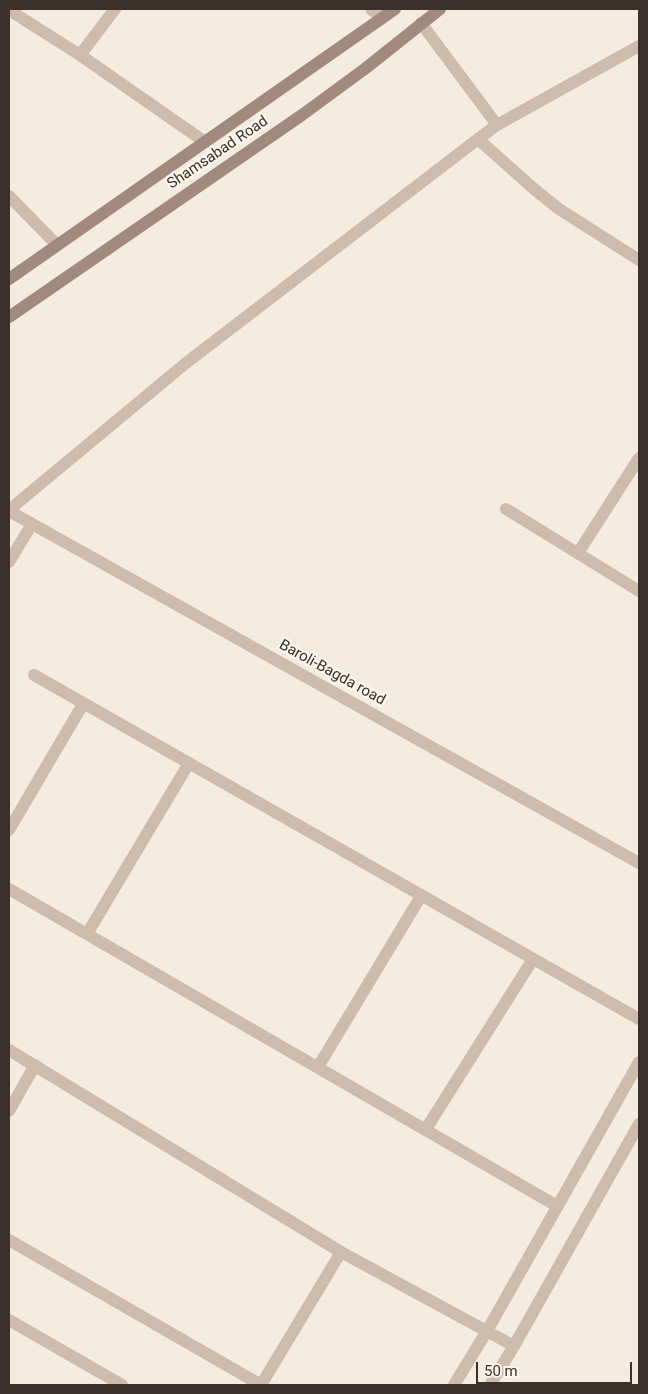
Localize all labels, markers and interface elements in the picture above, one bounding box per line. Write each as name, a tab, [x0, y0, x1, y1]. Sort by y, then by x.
street label: Shamsabad Road	[164, 113, 272, 193]
street label: Baroli-Bagda road	[276, 636, 388, 710]
scale bar	[478, 1352, 634, 1384]
text: 50 m	[484, 1362, 518, 1380]

